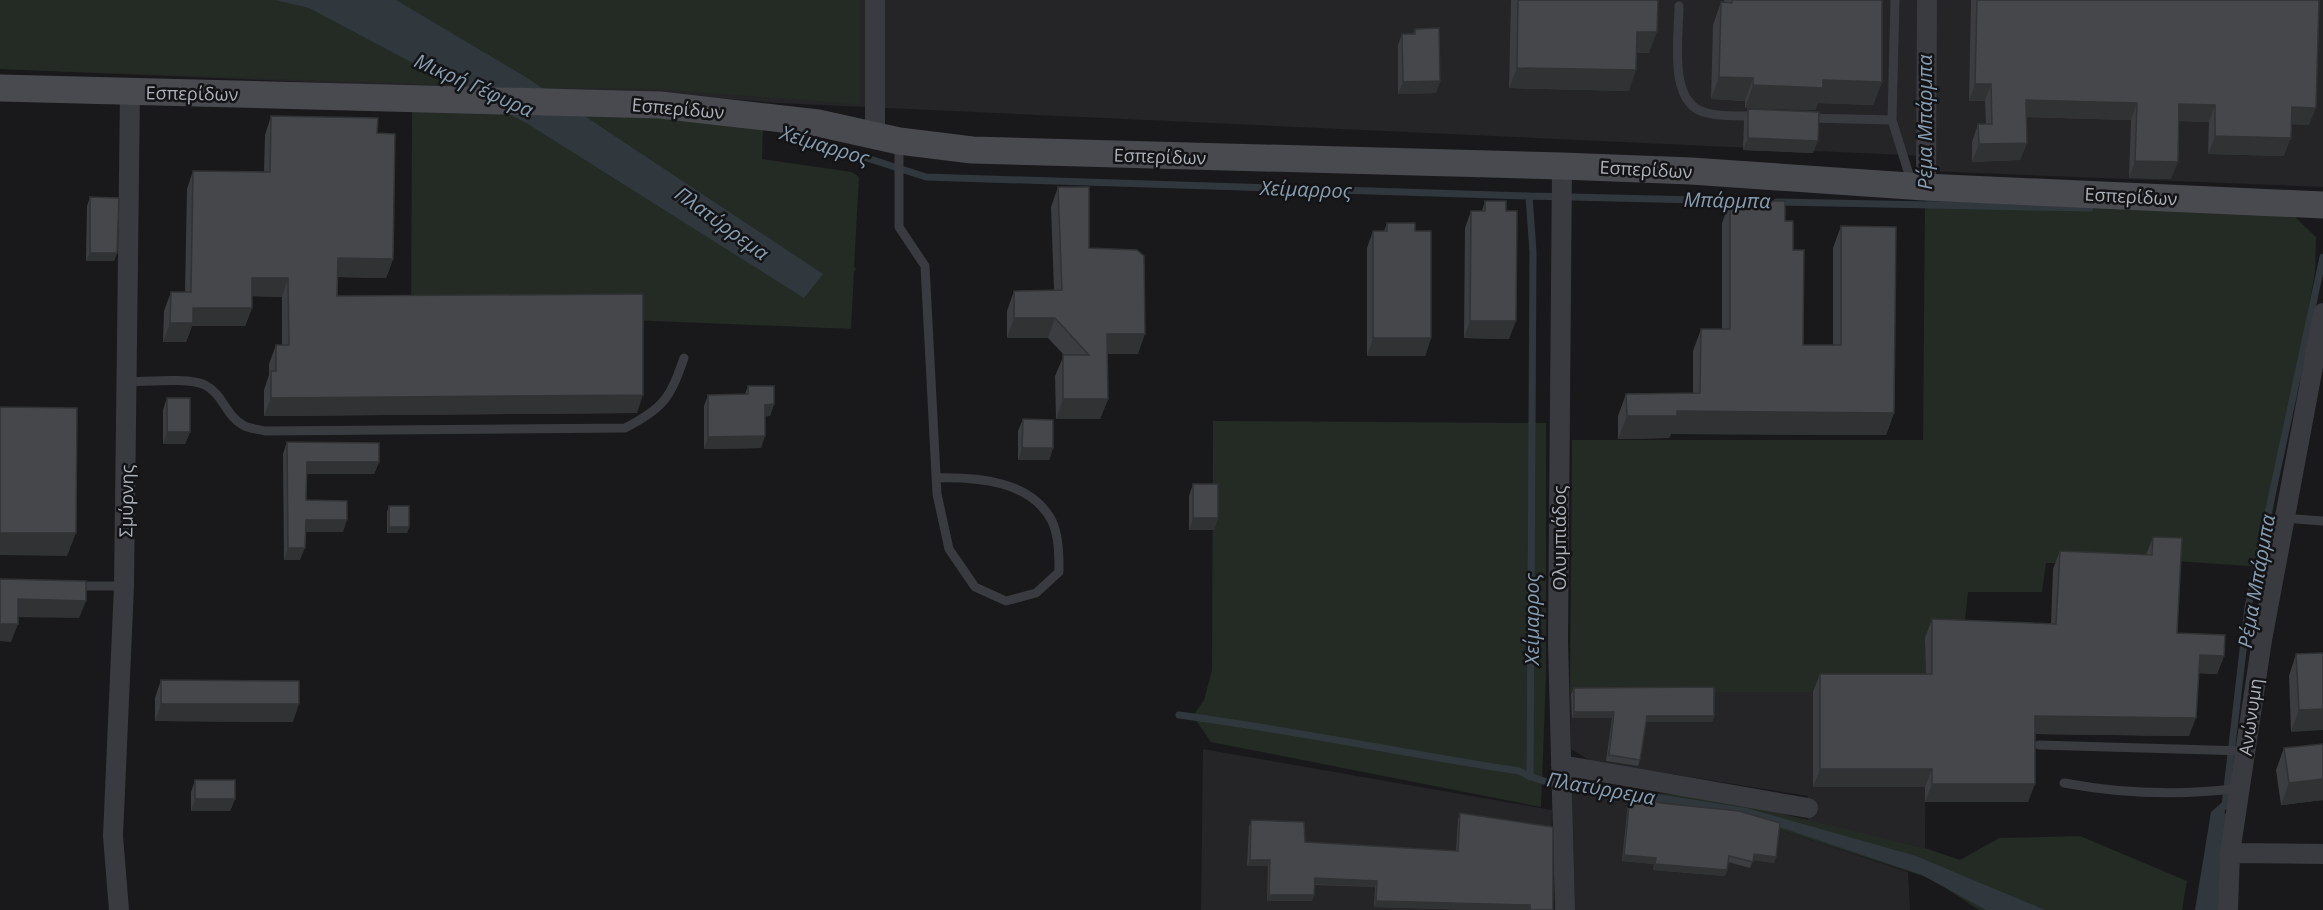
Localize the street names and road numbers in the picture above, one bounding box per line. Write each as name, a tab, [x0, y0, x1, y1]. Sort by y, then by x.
street label: Εσπερίδων	[145, 80, 239, 106]
street label: Εσπερίδων	[631, 92, 725, 124]
street label: Εσπερίδων	[1113, 142, 1207, 170]
street label: Εσπερίδων	[1599, 155, 1693, 183]
street label: Εσπερίδων	[2084, 182, 2178, 210]
street label: Σμύρνης	[113, 464, 139, 538]
street label: Ολυμπιάδος	[1547, 485, 1571, 590]
street label: Ανώνυμη	[2233, 677, 2267, 757]

